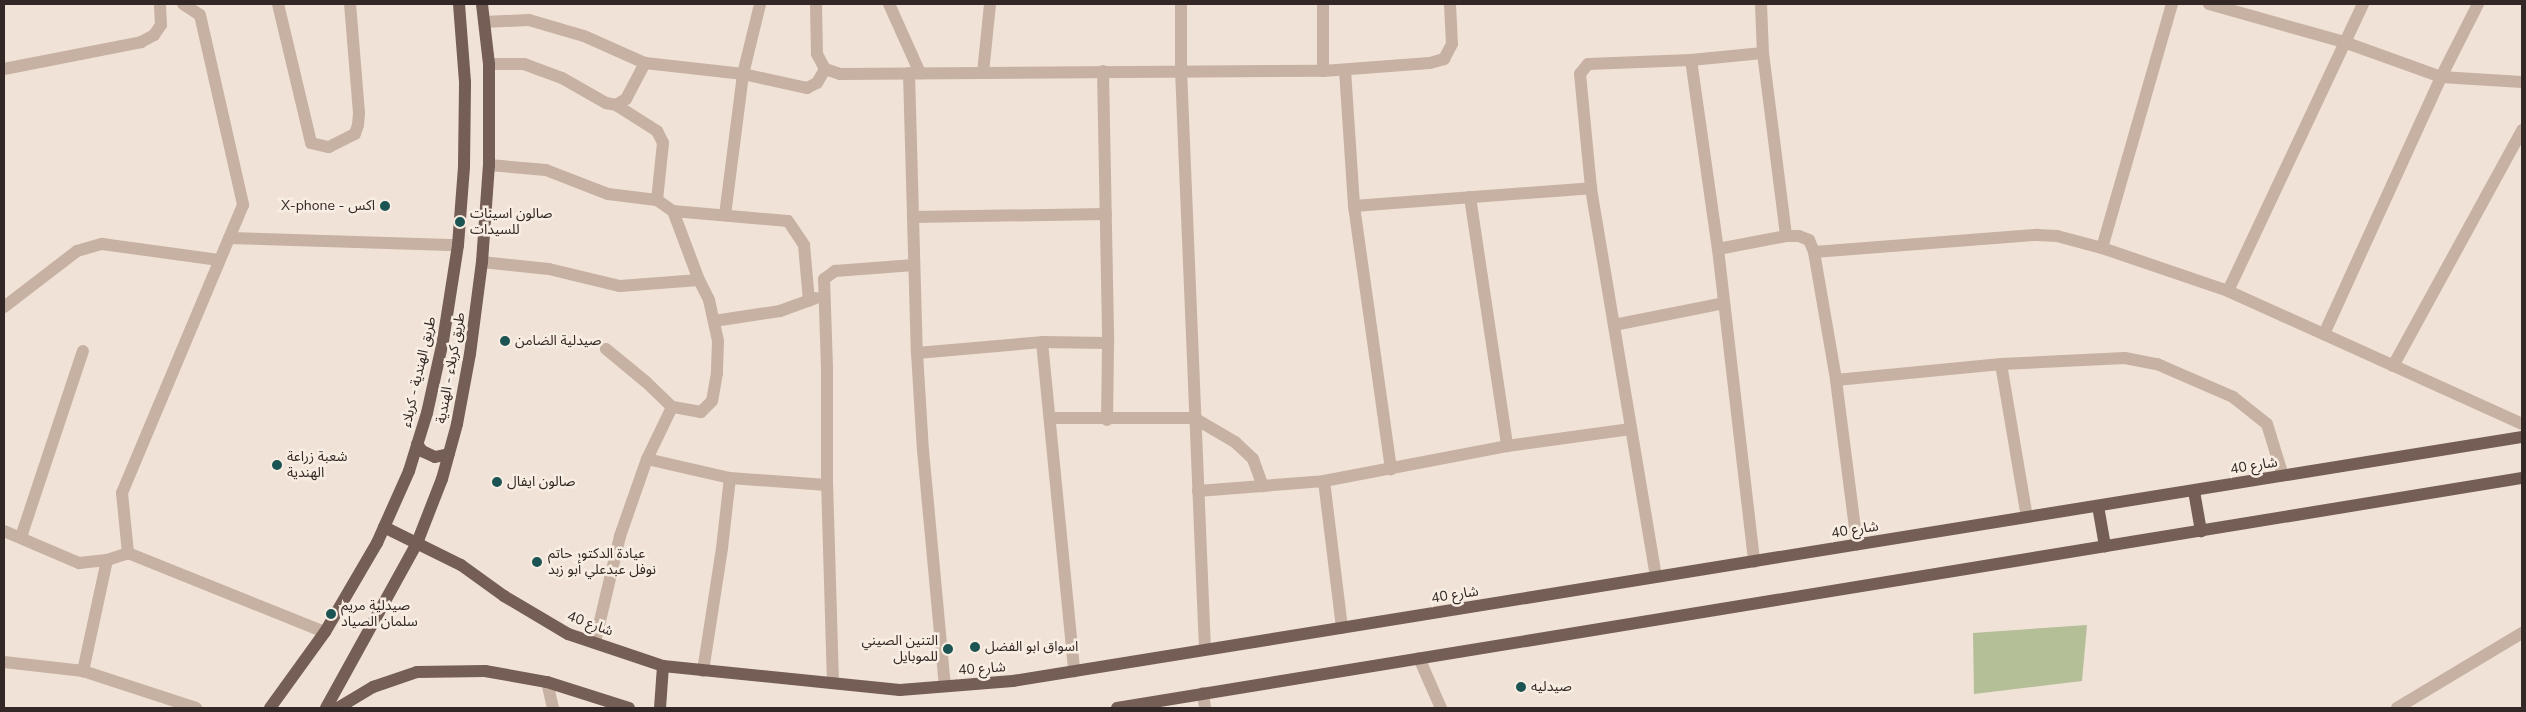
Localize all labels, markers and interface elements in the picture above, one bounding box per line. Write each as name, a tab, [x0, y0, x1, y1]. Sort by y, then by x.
place label: X-phone - اكس	[281, 198, 375, 214]
marker: X-phone - اكس	[379, 200, 391, 212]
place label: صالون اسينات للسيدات	[470, 206, 552, 238]
marker: صالون اسينات للسيدات	[454, 216, 466, 228]
street label: طريق كربلاء - الهندية	[433, 311, 469, 425]
street label: طريق الهندية - كربلاء	[398, 315, 440, 429]
place label: صيدلية الضامن	[515, 333, 601, 349]
marker: صيدلية الضامن	[499, 335, 511, 347]
place label: شعبة زراعة الهندية	[287, 449, 348, 482]
street label: شارع 40	[2229, 454, 2279, 478]
marker: شعبة زراعة الهندية	[271, 459, 283, 471]
place label: صالون ايفال	[507, 474, 575, 490]
marker: صالون ايفال	[491, 476, 503, 488]
street label: شارع 40	[1830, 518, 1880, 542]
place label: عيادة الدكتور حاتم نوفل عبدعلي أبو زبد	[548, 546, 656, 578]
marker: عيادة الدكتور حاتم نوفل عبدعلي أبو زبد	[530, 555, 544, 569]
street label: شارع 40	[1430, 583, 1480, 607]
place label: صيدلية مريم سلمان الصياد	[341, 598, 418, 630]
marker: صيدلية مريم سلمان الصياد	[325, 608, 337, 620]
street label: شارع 40	[565, 608, 615, 640]
place label: التنين الصيني للموبايل	[861, 633, 938, 666]
place label: اسواق ابو الفضل	[985, 639, 1078, 655]
marker: اسواق ابو الفضل	[969, 641, 981, 653]
marker: التنين الصيني للموبايل	[942, 643, 954, 655]
street label: شارع 40	[958, 659, 1006, 679]
place label: صيدليه	[1531, 679, 1572, 695]
marker: صيدليه	[1515, 681, 1527, 693]

